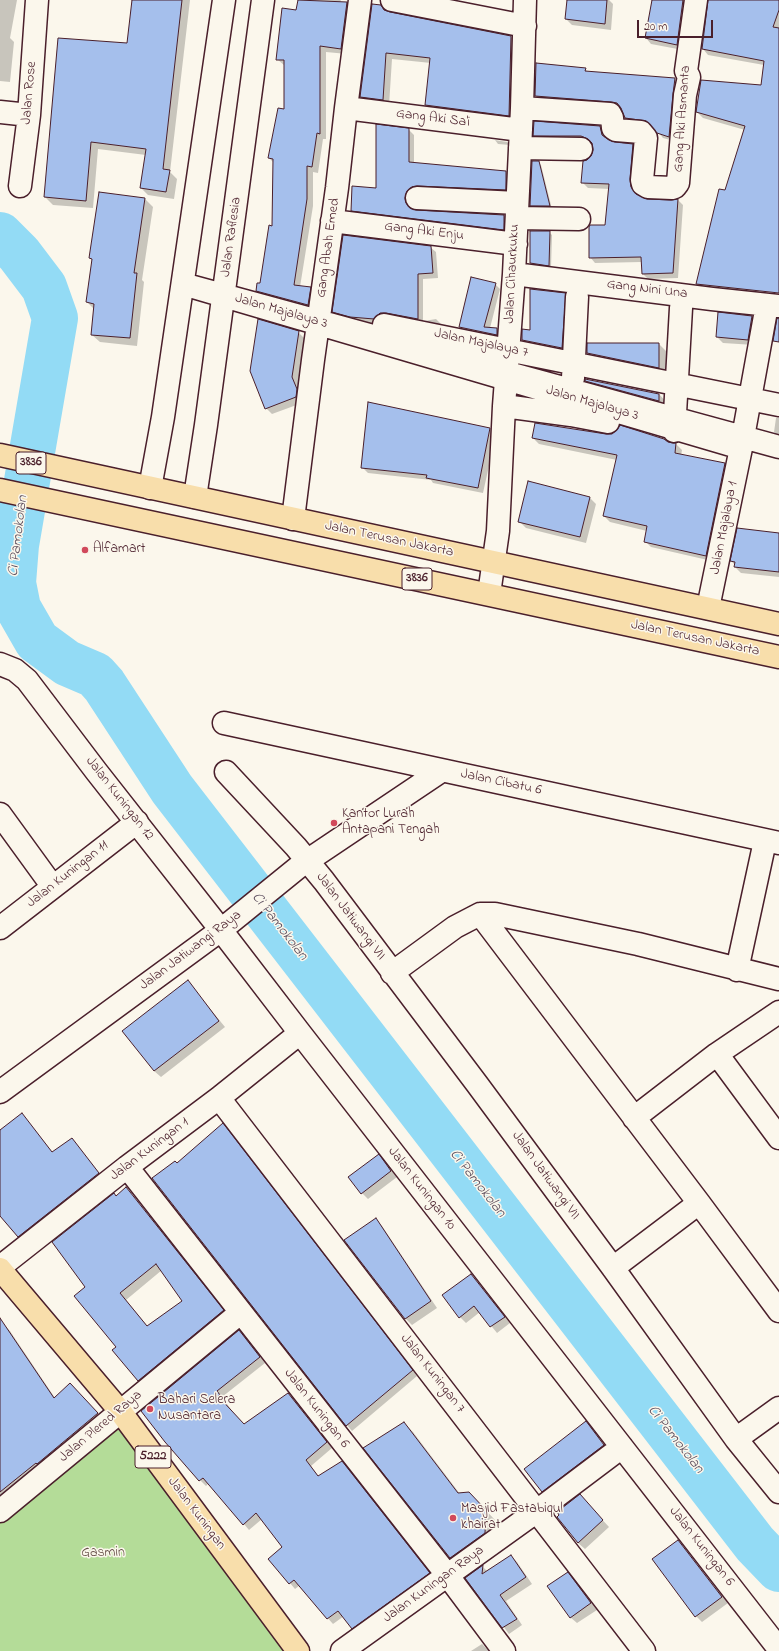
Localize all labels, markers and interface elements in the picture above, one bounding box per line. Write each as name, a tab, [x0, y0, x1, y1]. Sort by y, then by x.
scale bar	[639, 12, 715, 38]
text: 20 m	[644, 18, 667, 36]
street label: Jalan Rose	[19, 61, 41, 125]
street label: Gang Aki Asmanta	[671, 65, 695, 173]
street label: Gang Aki Sa'i	[395, 106, 471, 132]
street label: Jalan Raflesia	[218, 196, 246, 278]
street label: Gang Abah Emed	[314, 197, 344, 299]
street label: Gang Aki Enju	[383, 219, 465, 245]
street label: Jalan Cihaurkuku	[502, 224, 524, 324]
street label: Gang Nini Una	[606, 277, 688, 303]
street label: Jalan Majalaya 3	[233, 291, 329, 333]
street label: Jalan Majalaya 7	[432, 326, 530, 362]
street label: Jalan Majalaya 3	[544, 383, 640, 425]
road number: 3836	[16, 452, 46, 474]
street label: Jalan Majalaya 1	[708, 480, 742, 576]
water label: Ci Pamokolan	[5, 494, 33, 578]
street label: Jalan Terusan Jakarta	[323, 518, 455, 562]
place label: Alfamart	[93, 542, 145, 558]
marker: Alfamart	[80, 545, 90, 555]
road number: 3836	[402, 568, 432, 590]
street label: Jalan Terusan Jakarta	[629, 617, 761, 661]
street label: Jalan Kuningan 12	[81, 754, 157, 844]
street label: Jalan Cibatu 6	[459, 766, 543, 800]
place label: Kantor Lurah Antapani Tengah	[342, 807, 440, 840]
marker: Kantor Lurah Antapani Tengah	[329, 818, 339, 828]
street label: Jalan Kuningan 11	[24, 838, 112, 912]
street label: Jalan Jatiwangi VII	[312, 870, 388, 964]
water label: Ci Pamokolan	[247, 889, 311, 965]
street label: Jalan Jatiwangi Raya	[137, 907, 245, 995]
street label: Jalan Kuningan 1	[107, 1115, 193, 1185]
street label: Jalan Jatiwangi VII	[507, 1128, 583, 1224]
street label: Jalan Kuningan 10	[383, 1144, 459, 1234]
water label: Ci Pamokolan	[445, 1146, 509, 1222]
street label: Jalan Kuningan 7	[396, 1331, 468, 1417]
street label: Jalan Kuningan 6	[280, 1366, 352, 1452]
street label: Jalan Plered Raya	[56, 1387, 146, 1467]
place label: Bahari Selera Nusantara	[158, 1393, 235, 1426]
water label: Ci Pamokolan	[643, 1402, 707, 1478]
marker: Bahari Selera Nusantara	[145, 1404, 155, 1414]
road number: 5222	[135, 1446, 171, 1468]
street label: Jalan Kuningan	[163, 1474, 229, 1554]
place label: Masjid Fastabiqul khairat	[461, 1502, 563, 1534]
street label: Jalan Kuningan 6	[665, 1504, 737, 1590]
marker: Masjid Fastabiqul khairat	[448, 1513, 458, 1523]
street label: Jalan Kuningan Raya	[380, 1543, 488, 1627]
park label: Gasmin	[81, 1546, 125, 1562]

